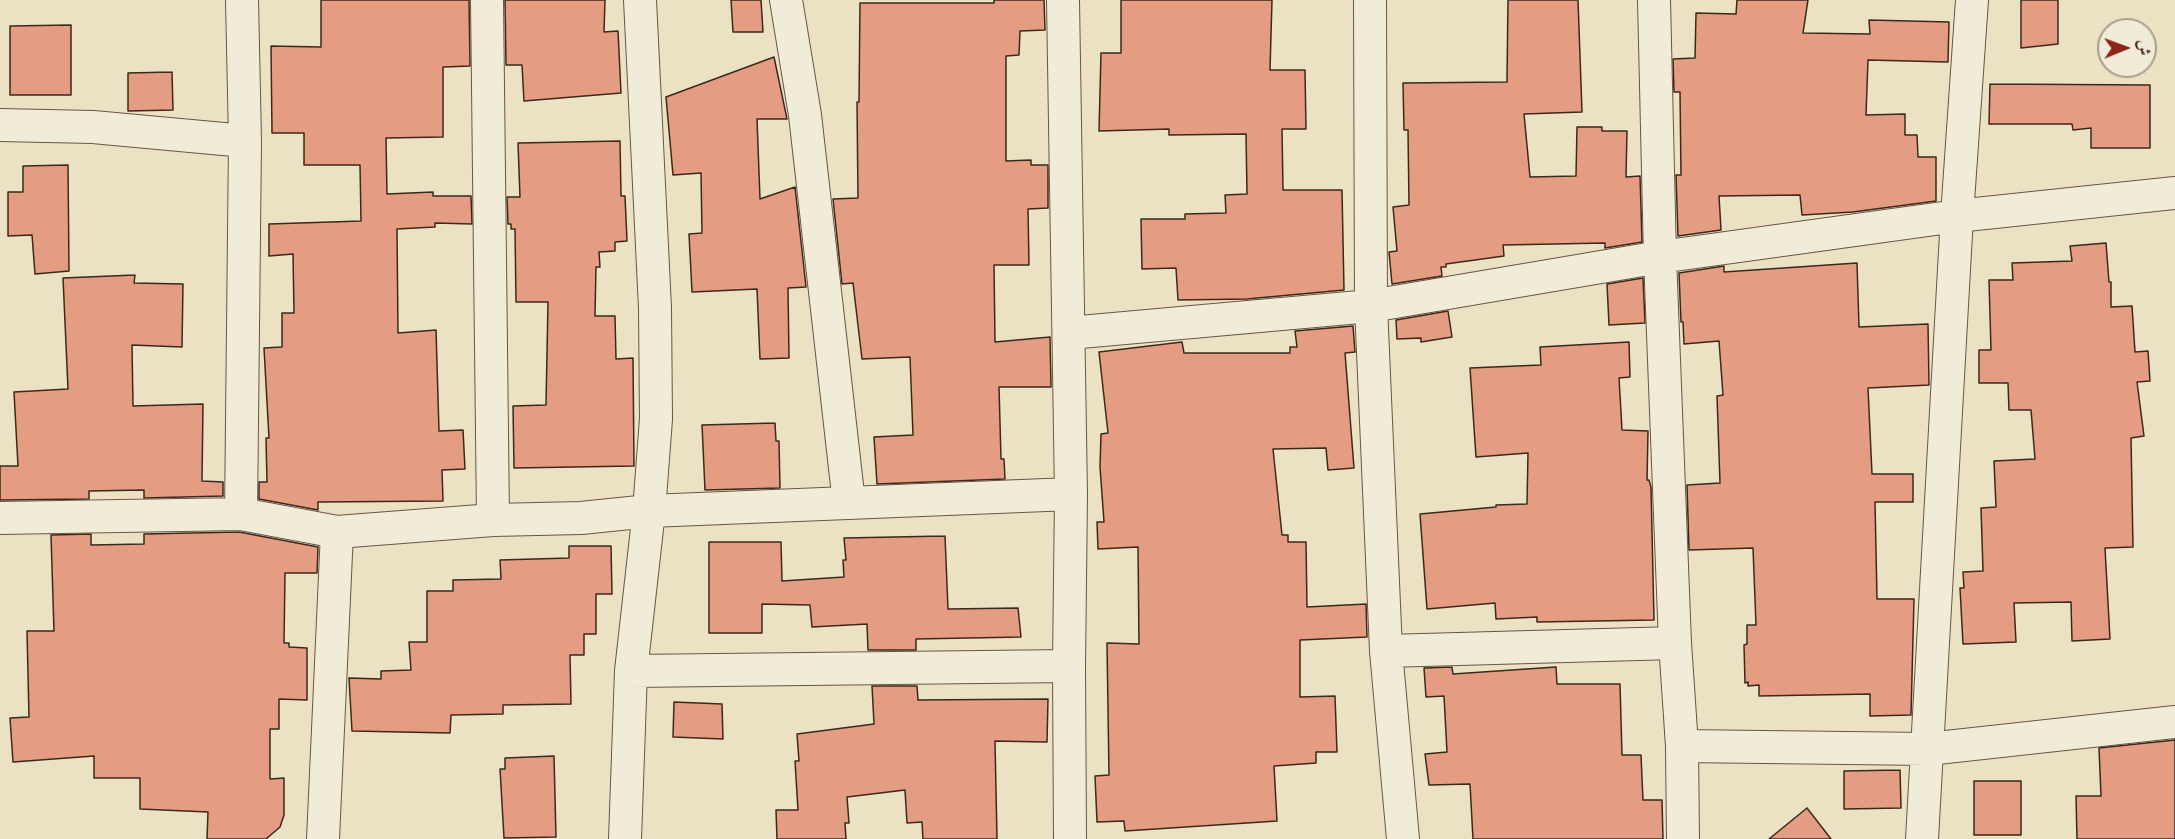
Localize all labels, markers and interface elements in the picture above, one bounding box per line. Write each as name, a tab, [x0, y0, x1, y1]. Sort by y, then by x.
north arrow	[2097, 18, 2157, 78]
text: ش	[2133, 40, 2153, 56]

